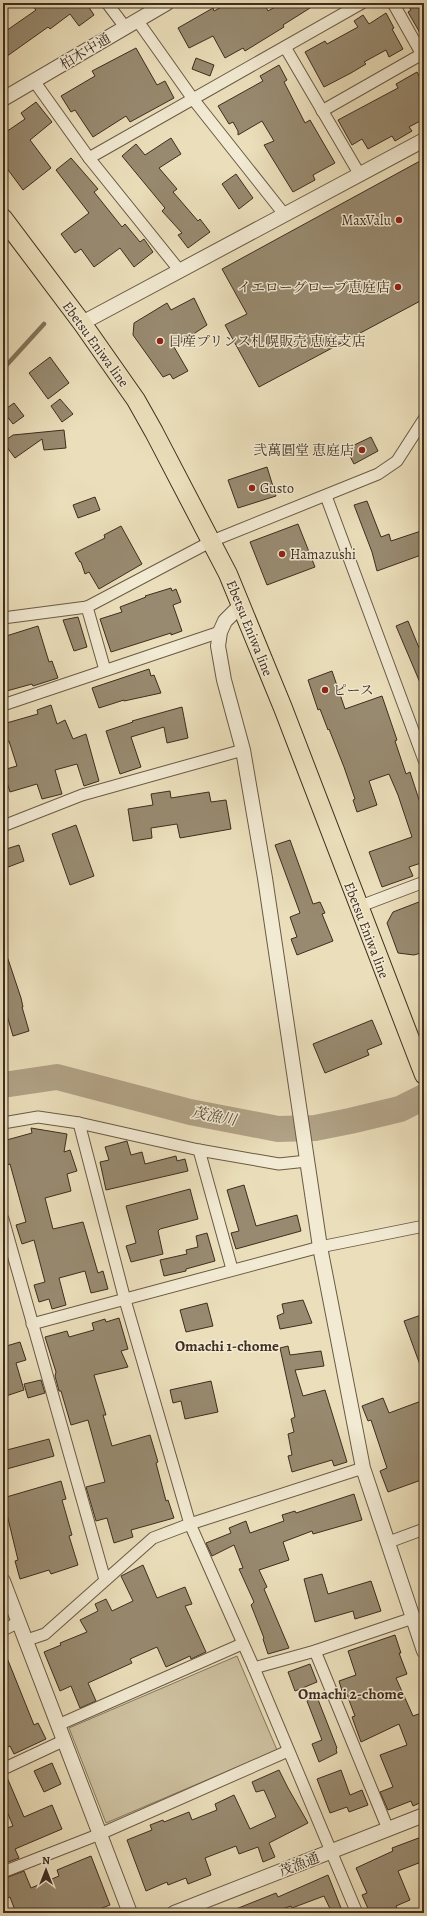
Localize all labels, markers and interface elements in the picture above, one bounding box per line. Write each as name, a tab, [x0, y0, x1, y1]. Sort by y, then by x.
street label: 柏木中通	[56, 29, 114, 74]
place label: MaxValu	[341, 211, 391, 230]
marker: MaxValu	[394, 215, 404, 225]
place label: イエローグローブ恵庭店	[237, 278, 390, 297]
marker: イエローグローブ恵庭店	[393, 282, 403, 292]
street label: Ebetsu Eniwa line	[58, 297, 133, 391]
place label: 日産プリンス札幌販売 恵庭支店	[168, 332, 366, 351]
marker: 日産プリンス札幌販売 恵庭支店	[155, 336, 165, 346]
place label: 弐萬圓堂 恵庭店	[253, 441, 354, 460]
marker: 弐萬圓堂 恵庭店	[357, 445, 367, 455]
place label: Gusto	[260, 479, 294, 498]
marker: Gusto	[247, 483, 257, 493]
place label: Hamazushi	[290, 545, 356, 564]
marker: Hamazushi	[277, 549, 287, 559]
street label: Ebetsu Eniwa line	[222, 577, 277, 679]
place label: ピース	[333, 681, 374, 700]
marker: ピース	[320, 685, 330, 695]
street label: Ebetsu Eniwa line	[339, 879, 394, 981]
water label: 茂漁川	[190, 1102, 240, 1130]
district label: Omachi 1-chome	[175, 1336, 279, 1356]
district label: Omachi 2-chome	[298, 1684, 404, 1704]
street label: 茂漁通	[276, 1848, 322, 1881]
north arrow	[26, 1850, 66, 1890]
text: N	[42, 1853, 50, 1868]

